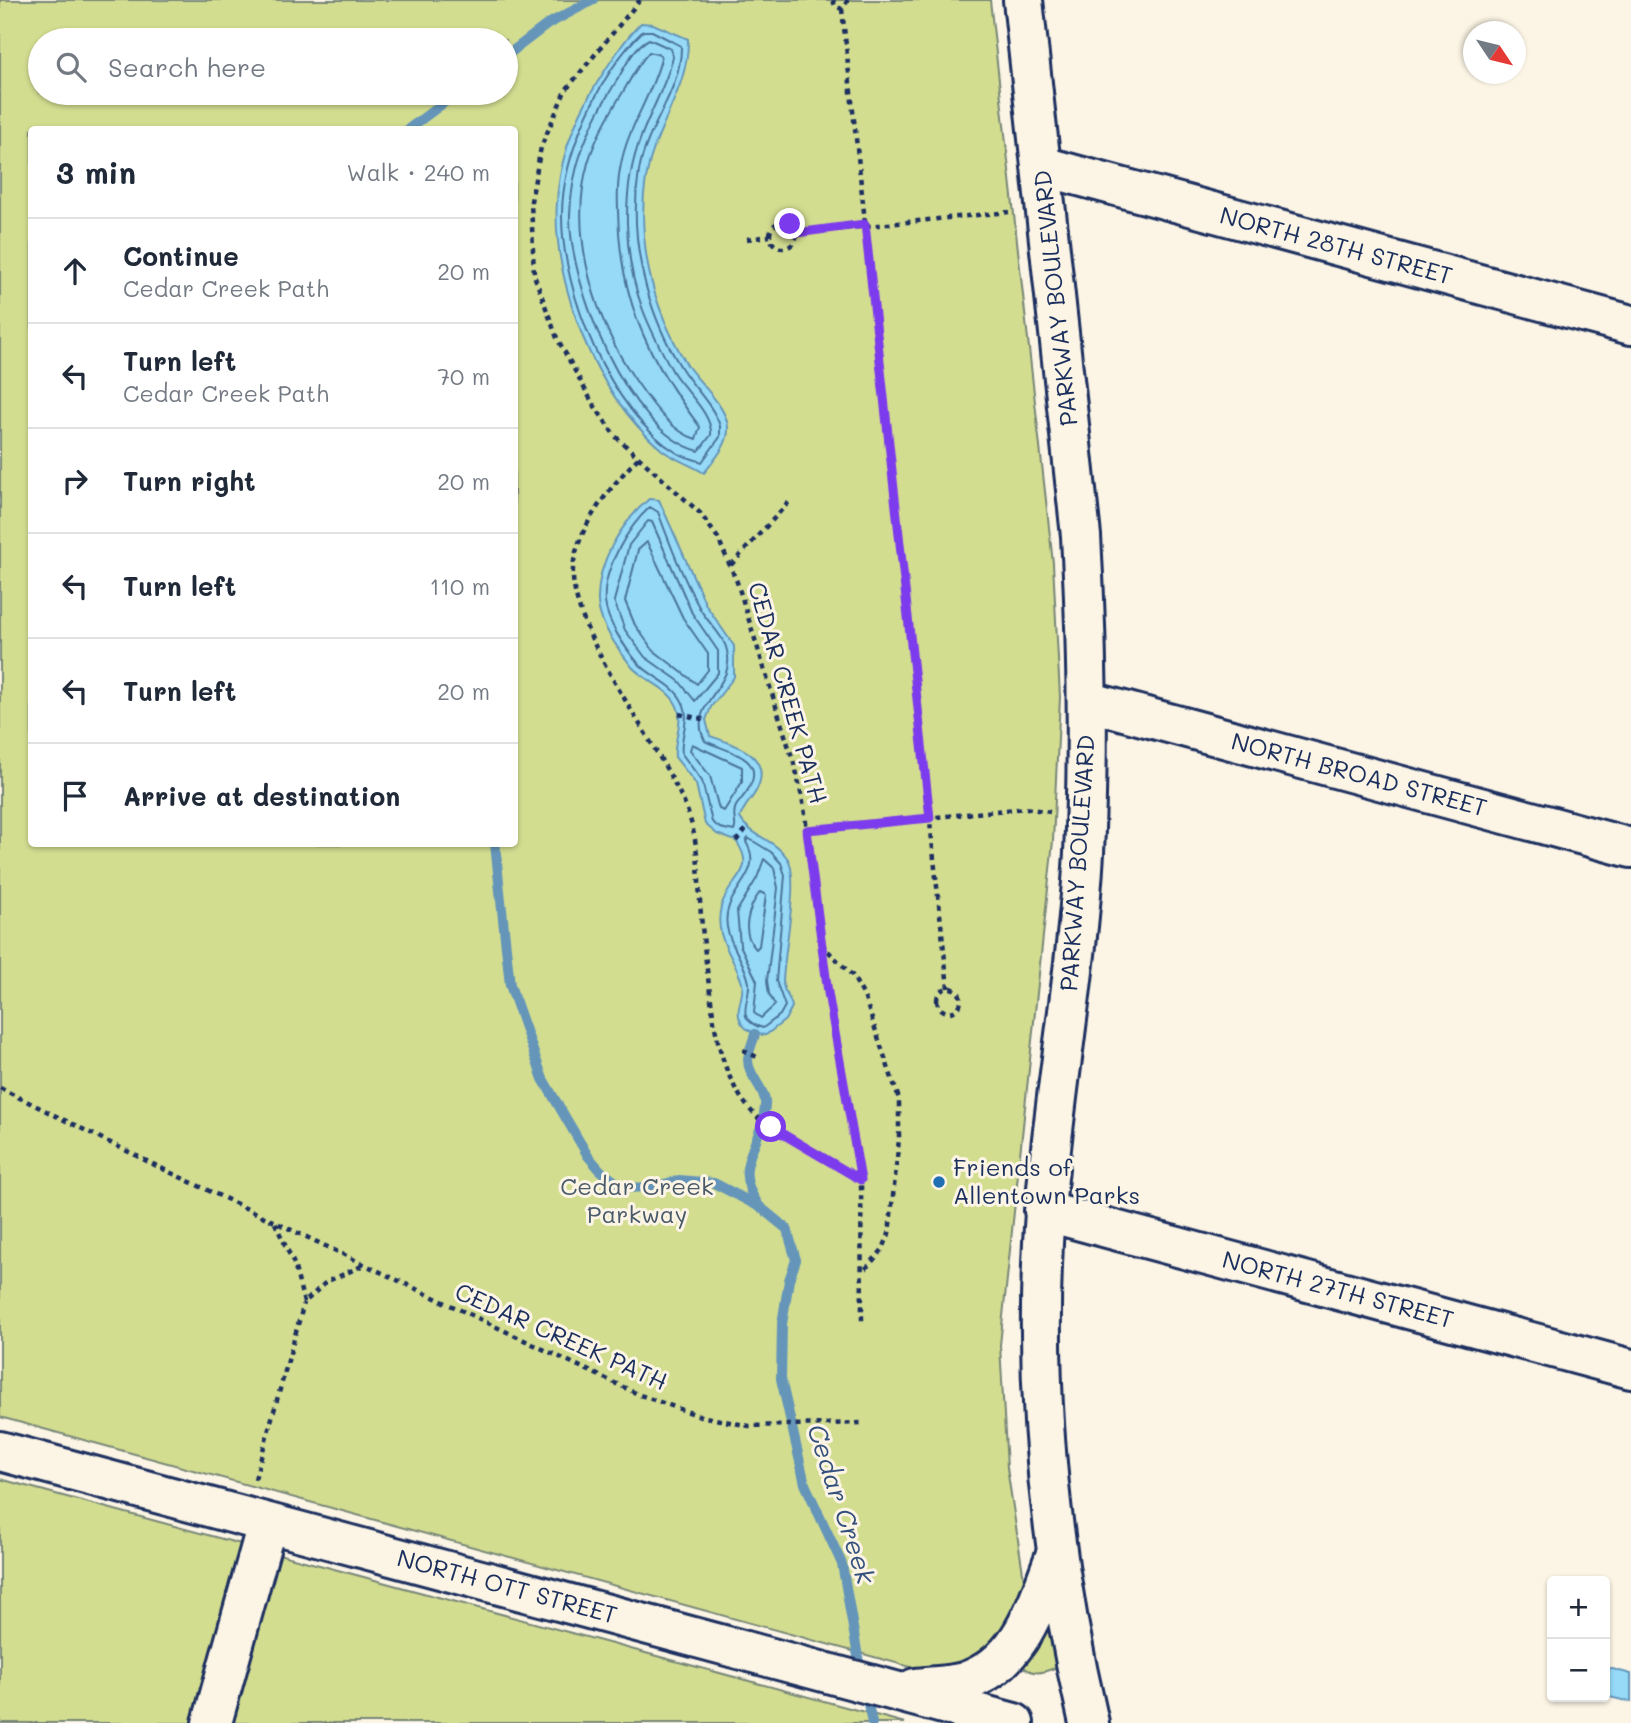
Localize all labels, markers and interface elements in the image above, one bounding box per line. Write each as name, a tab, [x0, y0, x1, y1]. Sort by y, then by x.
north arrow	[1463, 21, 1526, 84]
search box	[28, 28, 518, 105]
icon: search	[52, 48, 90, 86]
text: Search here	[108, 50, 266, 84]
text: 3 min	[56, 152, 136, 192]
text: Walk · 240 m	[347, 157, 490, 187]
street label: PARKWAY BOULEVARD	[1026, 169, 1083, 428]
street label: NORTH 28TH STREET	[1217, 199, 1456, 291]
route end	[774, 208, 805, 239]
text: Continue	[123, 239, 239, 273]
icon: ahead	[56, 252, 94, 290]
text: 20 m	[437, 256, 490, 286]
text: Cedar Creek Path	[123, 273, 329, 303]
text: Turn left	[123, 344, 236, 378]
icon: left	[56, 357, 94, 395]
text: 70 m	[437, 361, 490, 391]
text: Cedar Creek Path	[123, 378, 329, 408]
icon: right	[56, 462, 94, 500]
text: Turn right	[123, 464, 256, 498]
text: 20 m	[437, 466, 490, 496]
icon: left	[56, 567, 94, 605]
text: Turn left	[123, 569, 236, 603]
text: 110 m	[430, 571, 490, 601]
street label: CEDAR CREEK PATH	[742, 578, 835, 807]
icon: left	[56, 672, 94, 710]
text: Turn left	[123, 674, 236, 708]
text: 20 m	[437, 676, 490, 706]
street label: NORTH BROAD STREET	[1228, 724, 1491, 823]
street label: PARKWAY BOULEVARD	[1052, 734, 1101, 992]
icon: arrive	[56, 777, 94, 815]
text: Arrive at destination	[123, 779, 400, 813]
route start	[755, 1111, 786, 1142]
place label: Friends of Allentown Parks	[953, 1151, 1140, 1210]
park label: Cedar Creek Parkway	[560, 1170, 714, 1229]
marker: Friends of Allentown Parks	[931, 1174, 947, 1190]
street label: NORTH 27TH STREET	[1219, 1243, 1457, 1334]
street label: CEDAR CREEK PATH	[451, 1275, 673, 1396]
water label: Cedar Creek	[800, 1419, 884, 1589]
street label: NORTH OTT STREET	[394, 1541, 621, 1630]
map controls	[1547, 1576, 1610, 1702]
button: +	[1547, 1576, 1610, 1639]
button: −	[1547, 1639, 1610, 1702]

